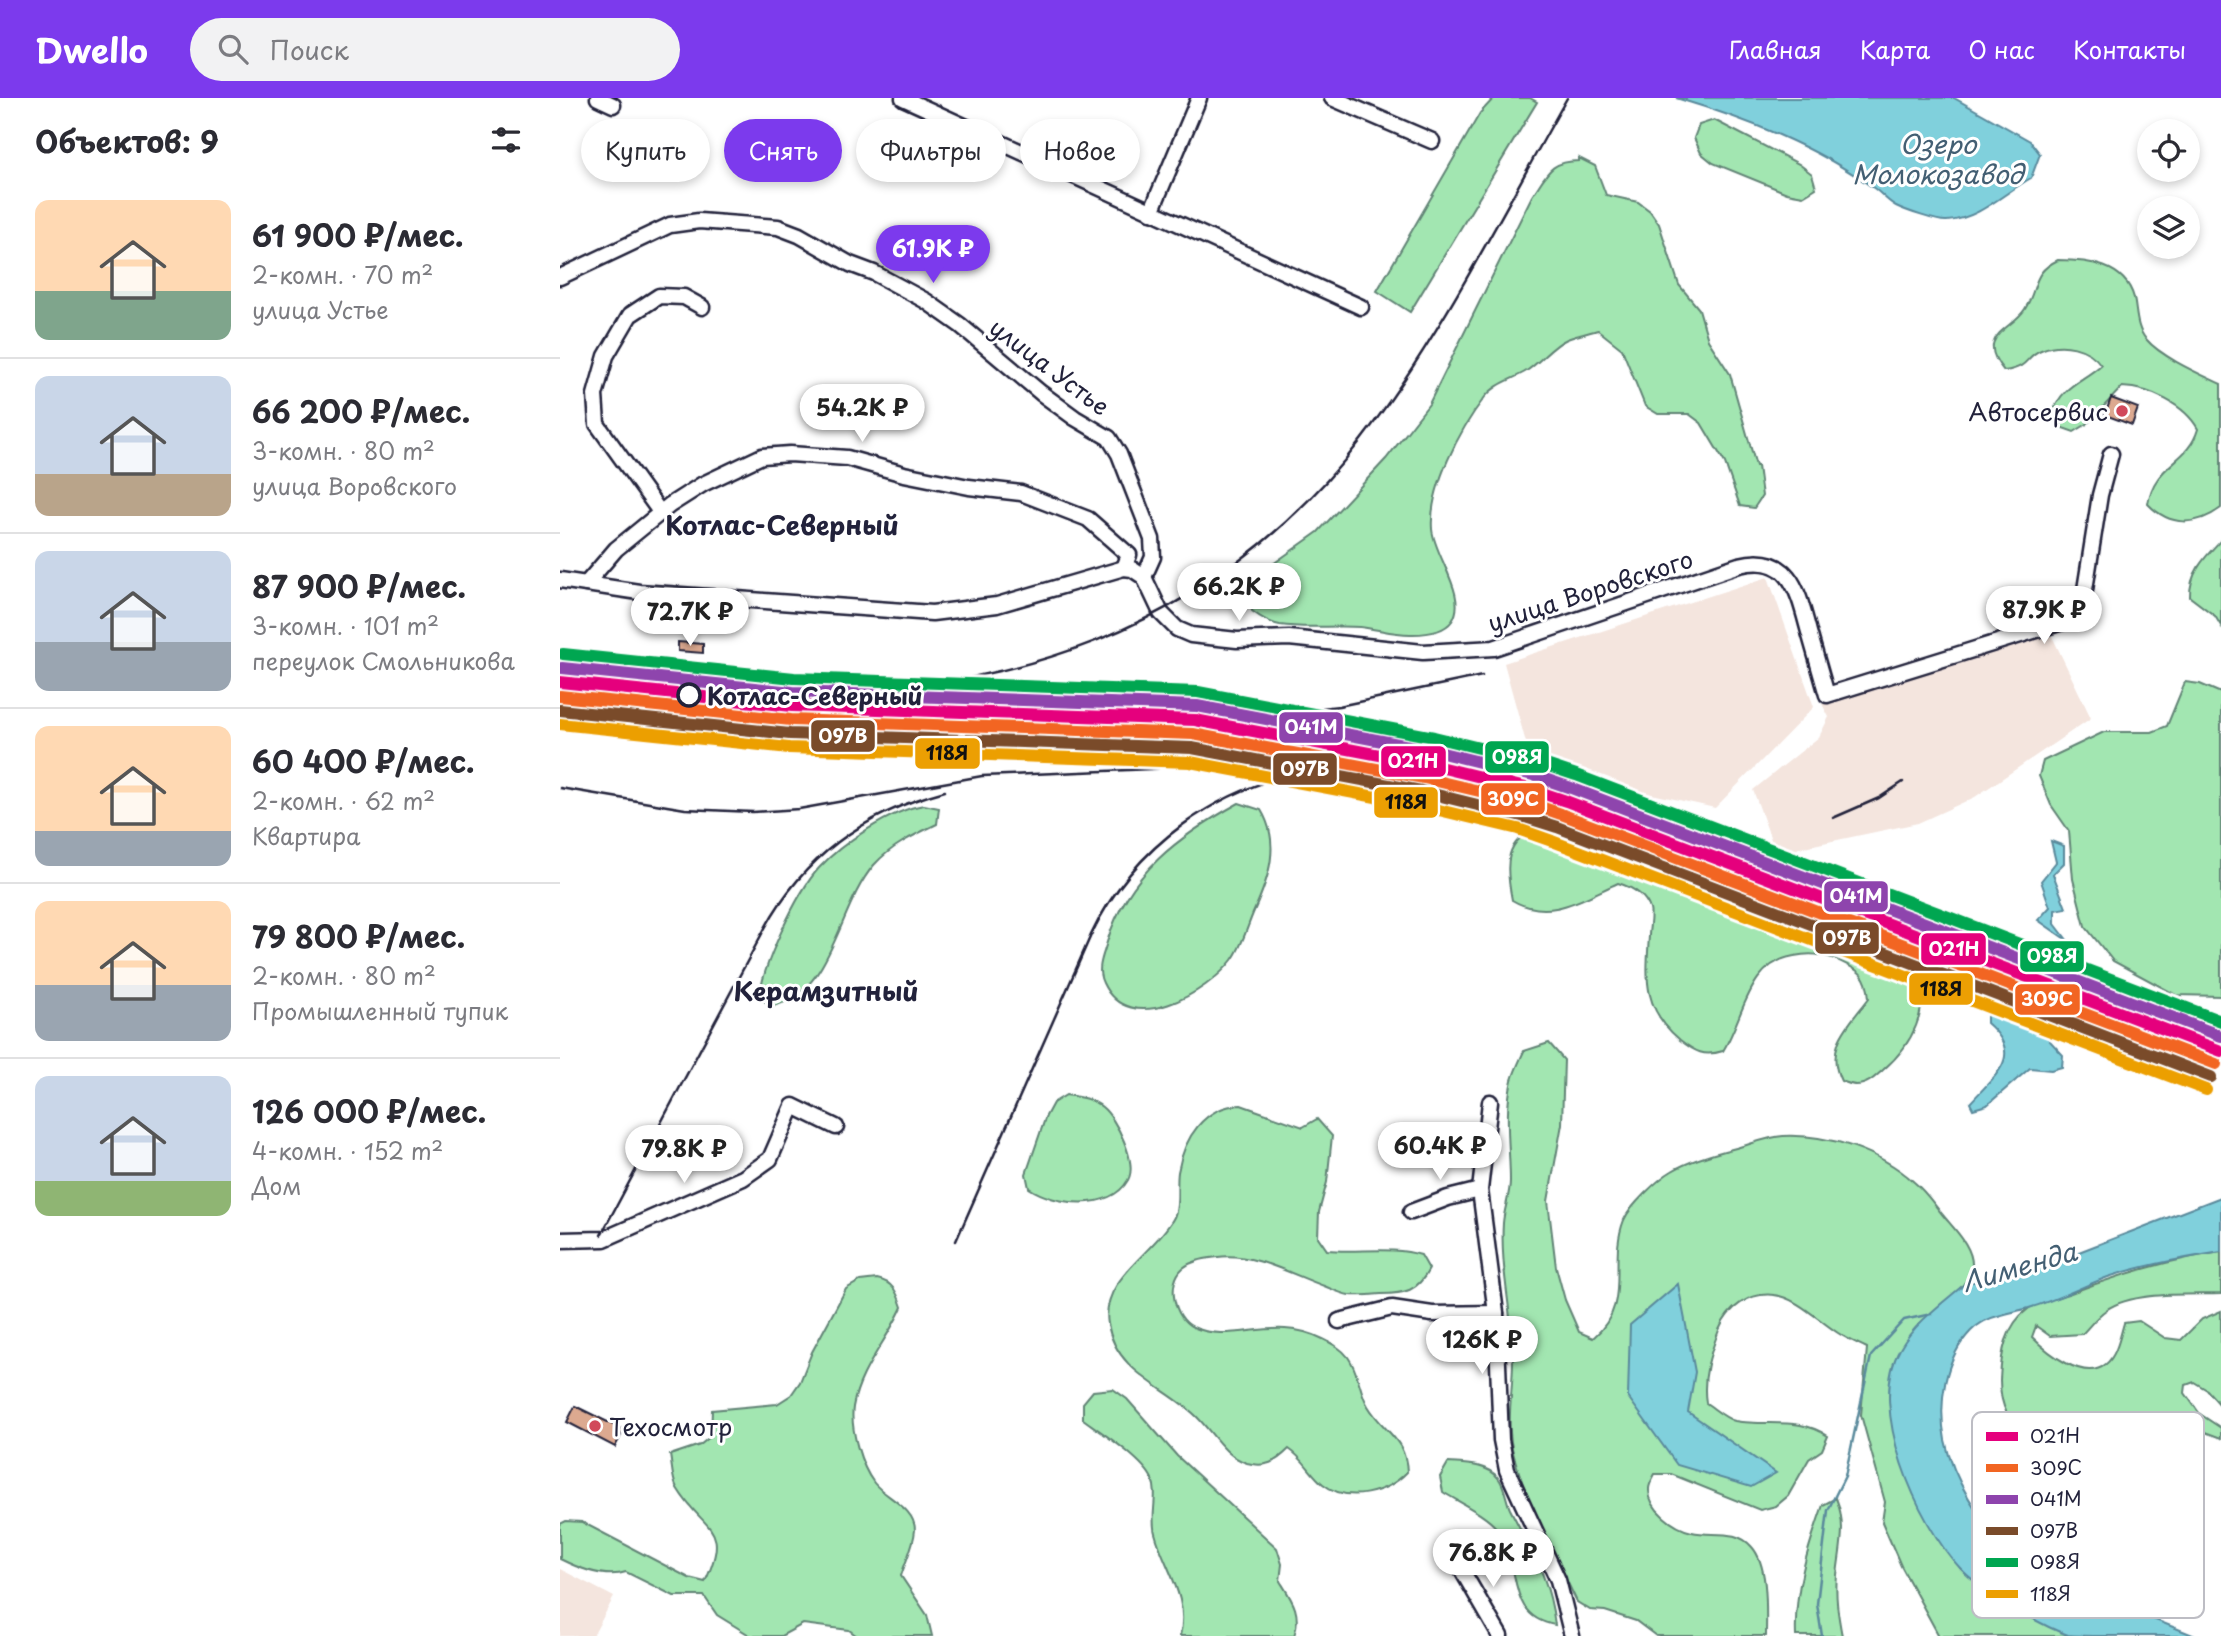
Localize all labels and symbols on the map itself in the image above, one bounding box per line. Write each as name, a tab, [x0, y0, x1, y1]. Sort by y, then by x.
water label: Озеро Молокозавод	[1852, 124, 2027, 193]
pin: 61.9K ₽	[868, 226, 998, 285]
street label: улица Устье	[982, 309, 1118, 423]
pin: 54.2K ₽	[797, 384, 927, 444]
place label: Автосервис	[1968, 393, 2108, 429]
marker: Автосервис	[2114, 403, 2130, 419]
district label: Котлас-Северный	[665, 505, 899, 544]
street label: улица Воровского	[1483, 540, 1697, 640]
pin: 66.2K ₽	[1174, 564, 1304, 623]
pin: 87.9K ₽	[1979, 587, 2109, 646]
pin: 72.7K ₽	[625, 588, 755, 648]
place label: Котлас-Северный	[707, 677, 923, 713]
marker: Котлас-Северный	[677, 683, 701, 707]
line badge: 041М	[1278, 711, 1344, 744]
text: 041М	[1285, 712, 1337, 740]
line badge: 097В	[810, 719, 876, 753]
text: 097В	[818, 721, 868, 749]
line badge: 118Я	[914, 737, 981, 770]
text: 118Я	[926, 738, 968, 766]
line badge: 098Я	[1484, 740, 1550, 774]
text: 098Я	[1492, 742, 1542, 770]
line badge: 021Н	[1380, 745, 1447, 778]
text: 021Н	[1388, 746, 1438, 774]
line badge: 097В	[1272, 752, 1338, 786]
text: 097В	[1280, 754, 1330, 782]
line badge: 309С	[1480, 782, 1546, 816]
text: 309С	[1487, 784, 1539, 812]
line badge: 118Я	[1373, 786, 1439, 819]
text: 118Я	[1385, 787, 1427, 815]
line badge: 041М	[1823, 880, 1889, 913]
text: 041М	[1830, 881, 1882, 909]
line badge: 097В	[1814, 921, 1880, 955]
text: 097В	[1822, 923, 1872, 951]
line badge: 021Н	[1920, 932, 1987, 966]
text: 021Н	[1929, 934, 1979, 962]
line badge: 098Я	[2019, 940, 2085, 973]
text: 098Я	[2027, 941, 2077, 969]
district label: Керамзитный	[733, 971, 919, 1010]
line badge: 118Я	[1908, 972, 1974, 1006]
text: 118Я	[1920, 974, 1962, 1002]
line badge: 309С	[2014, 983, 2081, 1016]
text: 309С	[2021, 984, 2073, 1012]
pin: 60.4K ₽	[1375, 1122, 1505, 1182]
pin: 79.8K ₽	[619, 1126, 749, 1185]
water label: Лименда	[1957, 1231, 2082, 1301]
pin: 126K ₽	[1425, 1316, 1539, 1376]
place label: Техосмотр	[609, 1408, 732, 1444]
legend	[1972, 1412, 2204, 1618]
marker: Техосмотр	[587, 1418, 603, 1434]
text: 021Н	[2030, 1421, 2080, 1449]
text: 309С	[2030, 1453, 2082, 1481]
text: 041М	[2030, 1484, 2082, 1512]
text: 097В	[2030, 1516, 2078, 1544]
pin: 76.8K ₽	[1428, 1530, 1558, 1589]
text: 098Я	[2030, 1547, 2080, 1575]
text: 118Я	[2030, 1579, 2071, 1607]

